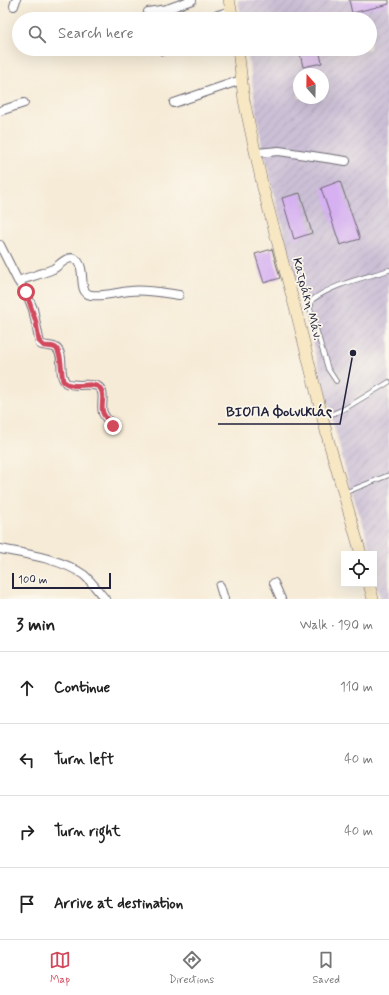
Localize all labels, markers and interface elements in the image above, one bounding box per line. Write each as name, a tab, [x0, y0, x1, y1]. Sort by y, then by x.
search box	[12, 12, 377, 56]
icon: search	[26, 23, 48, 45]
text: Search here	[58, 24, 134, 44]
north arrow	[293, 68, 329, 104]
street label: Κατράκη Μάν.	[288, 256, 326, 342]
route start	[17, 283, 35, 301]
callout: BIOΠA Φοινικιάς	[218, 398, 340, 424]
text: BIOΠA Φοινικιάς	[226, 403, 332, 421]
route end	[104, 417, 122, 435]
map controls	[341, 551, 377, 587]
button: locate	[341, 551, 377, 587]
scale bar	[12, 571, 111, 590]
text: 100 m	[18, 573, 48, 587]
text: 3 min	[16, 614, 55, 636]
text: Walk · 190 m	[300, 617, 373, 634]
icon: ahead	[16, 677, 38, 699]
text: Continue	[54, 678, 110, 698]
text: 110 m	[340, 679, 373, 696]
icon: left	[16, 749, 38, 771]
text: Turn left	[54, 750, 114, 770]
text: 40 m	[344, 751, 373, 768]
icon: right	[16, 821, 38, 843]
text: Turn right	[54, 822, 121, 842]
text: 40 m	[344, 823, 373, 840]
icon: arrive	[16, 893, 38, 915]
text: Arrive at destination	[54, 894, 183, 914]
tab: Map	[49, 949, 71, 987]
tab: Directions	[169, 949, 214, 987]
tab: Saved	[312, 949, 340, 987]

